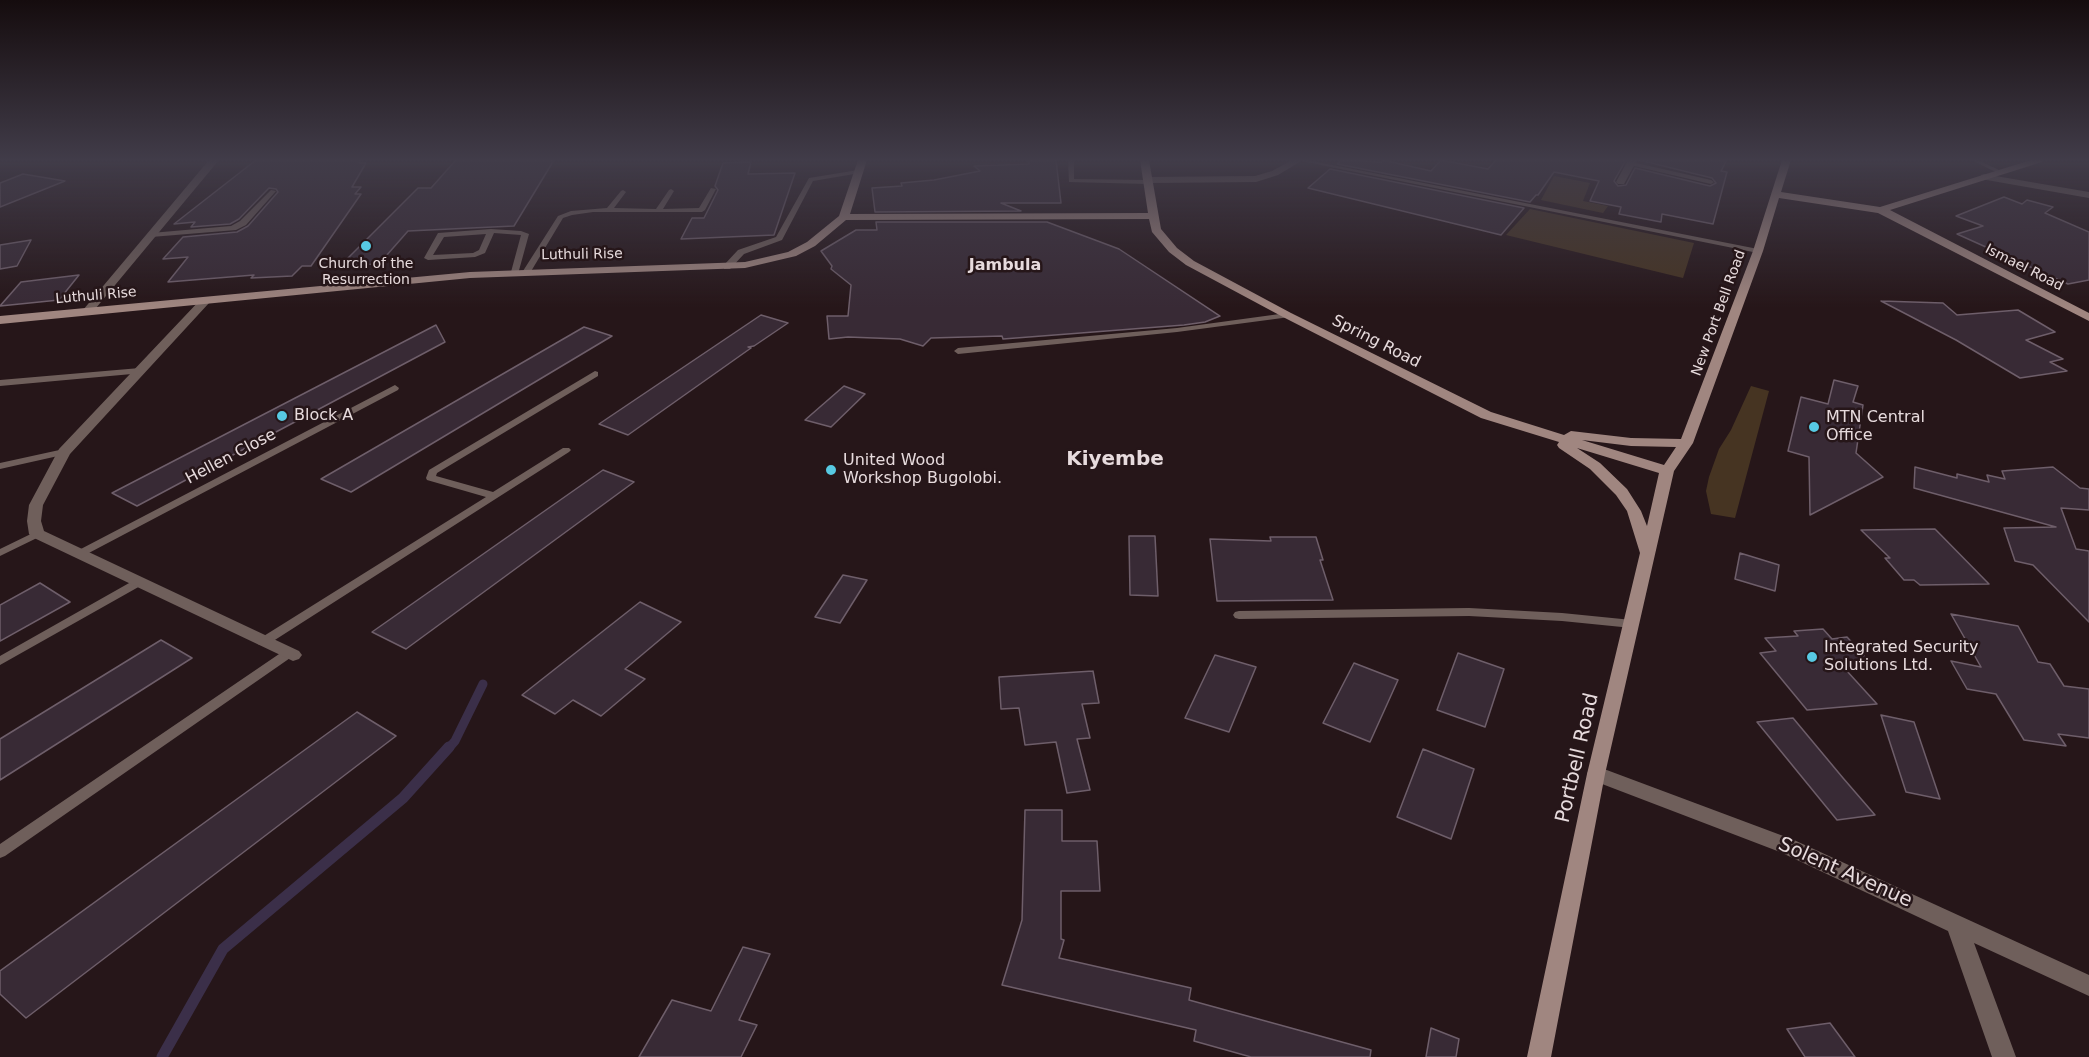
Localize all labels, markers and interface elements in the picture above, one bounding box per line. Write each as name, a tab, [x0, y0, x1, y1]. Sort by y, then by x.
marker: Church of the Resurrection	[359, 239, 373, 253]
street label: Ismael Road	[1982, 241, 2066, 295]
street label: Luthuli Rise	[541, 246, 623, 264]
street label: New Port Bell Road	[1688, 248, 1750, 378]
place label: Church of the Resurrection	[319, 256, 413, 288]
district label: Jambula	[969, 256, 1041, 276]
street label: Luthuli Rise	[55, 284, 137, 308]
street label: Spring Road	[1328, 311, 1424, 373]
place label: Block A	[294, 406, 353, 426]
place label: MTN Central Office	[1826, 408, 1925, 446]
marker: Block A	[275, 409, 289, 423]
marker: MTN Central Office	[1807, 420, 1821, 434]
street label: Hellen Close	[183, 425, 279, 489]
district label: Kiyembe	[1066, 448, 1164, 472]
place label: United Wood Workshop Bugolobi.	[843, 451, 1002, 489]
marker: United Wood Workshop Bugolobi.	[824, 463, 838, 477]
place label: Integrated Security Solutions Ltd.	[1824, 638, 1979, 676]
marker: Integrated Security Solutions Ltd.	[1805, 650, 1819, 664]
street label: Portbell Road	[1551, 691, 1605, 825]
street label: Solent Avenue	[1774, 833, 1916, 913]

